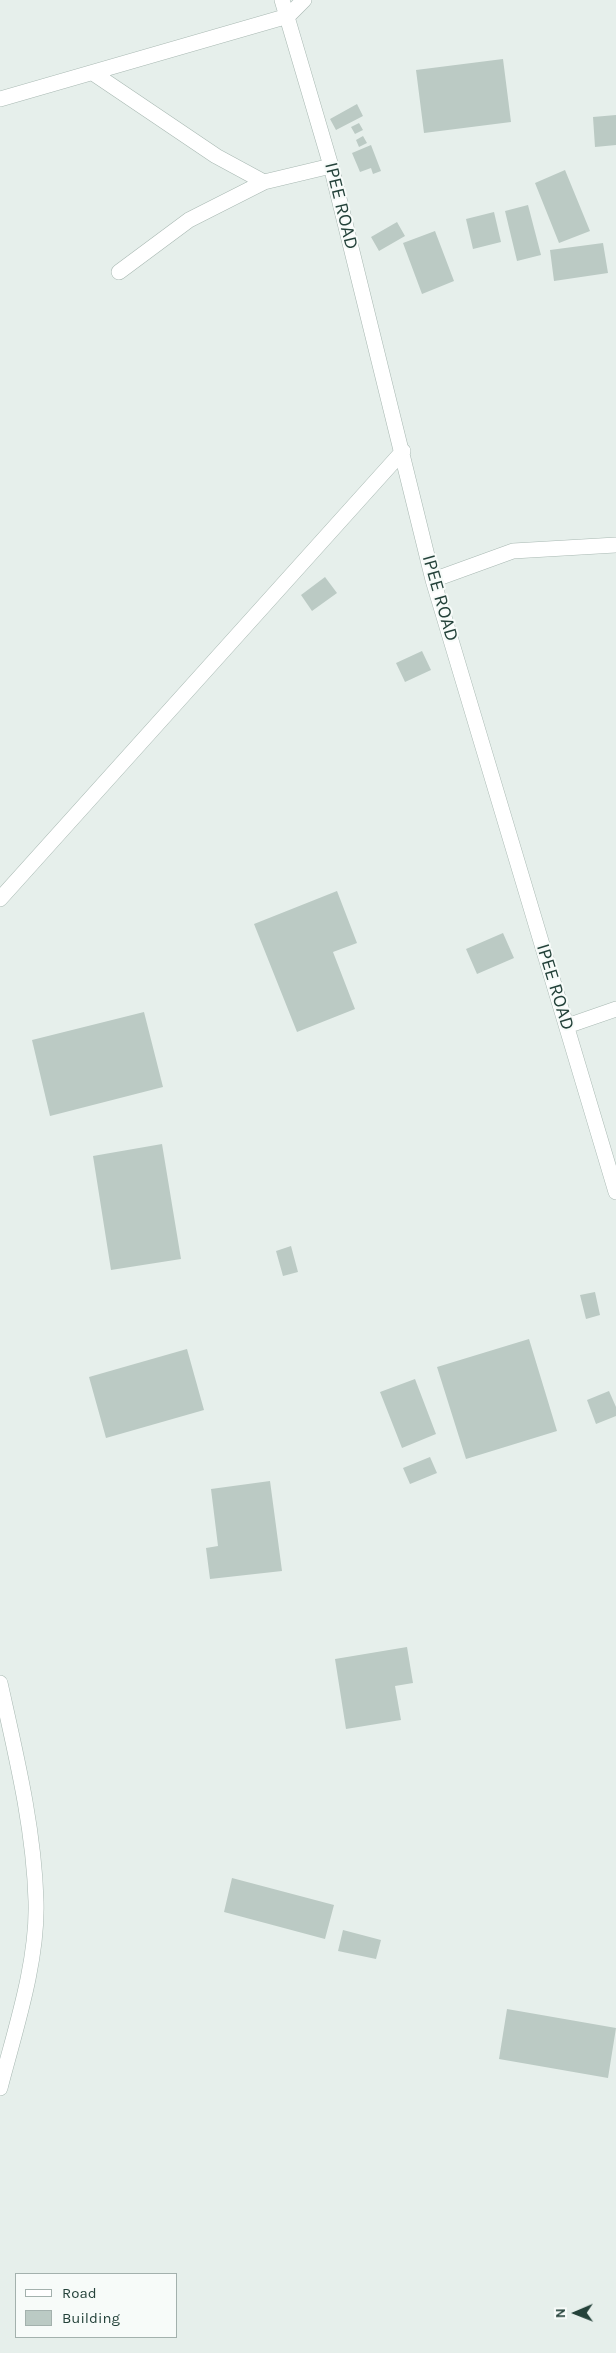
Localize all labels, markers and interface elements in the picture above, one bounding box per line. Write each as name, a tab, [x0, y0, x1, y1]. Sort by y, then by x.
street label: IPEE ROAD	[319, 160, 363, 252]
street label: IPEE ROAD	[417, 552, 463, 644]
street label: IPEE ROAD	[531, 941, 579, 1033]
legend	[15, 2273, 178, 2338]
text: Road	[62, 2284, 97, 2302]
north arrow	[551, 2288, 601, 2338]
text: N	[552, 2308, 569, 2318]
text: Building	[62, 2309, 120, 2327]

